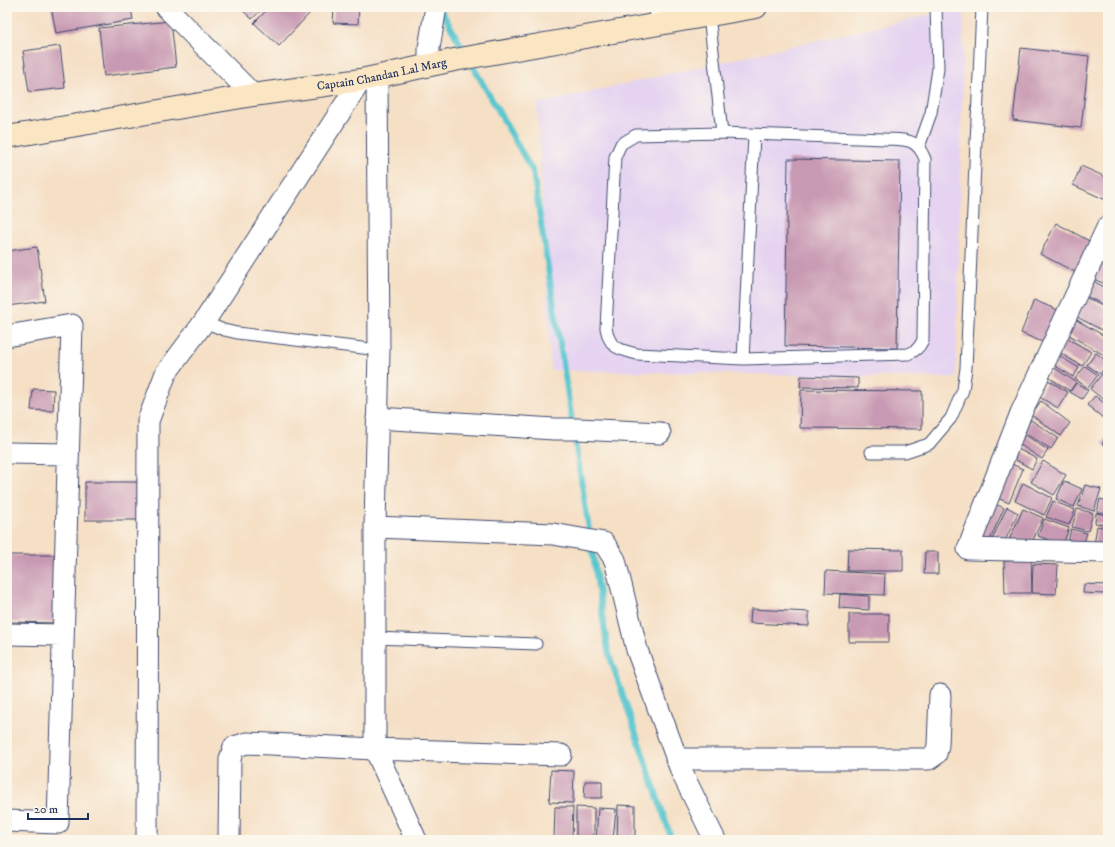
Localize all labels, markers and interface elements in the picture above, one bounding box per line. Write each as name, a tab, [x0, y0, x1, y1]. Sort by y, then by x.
street label: Captain Chandan Lal Marg	[316, 54, 448, 94]
scale bar	[28, 795, 88, 821]
text: 20 m	[34, 802, 58, 817]

